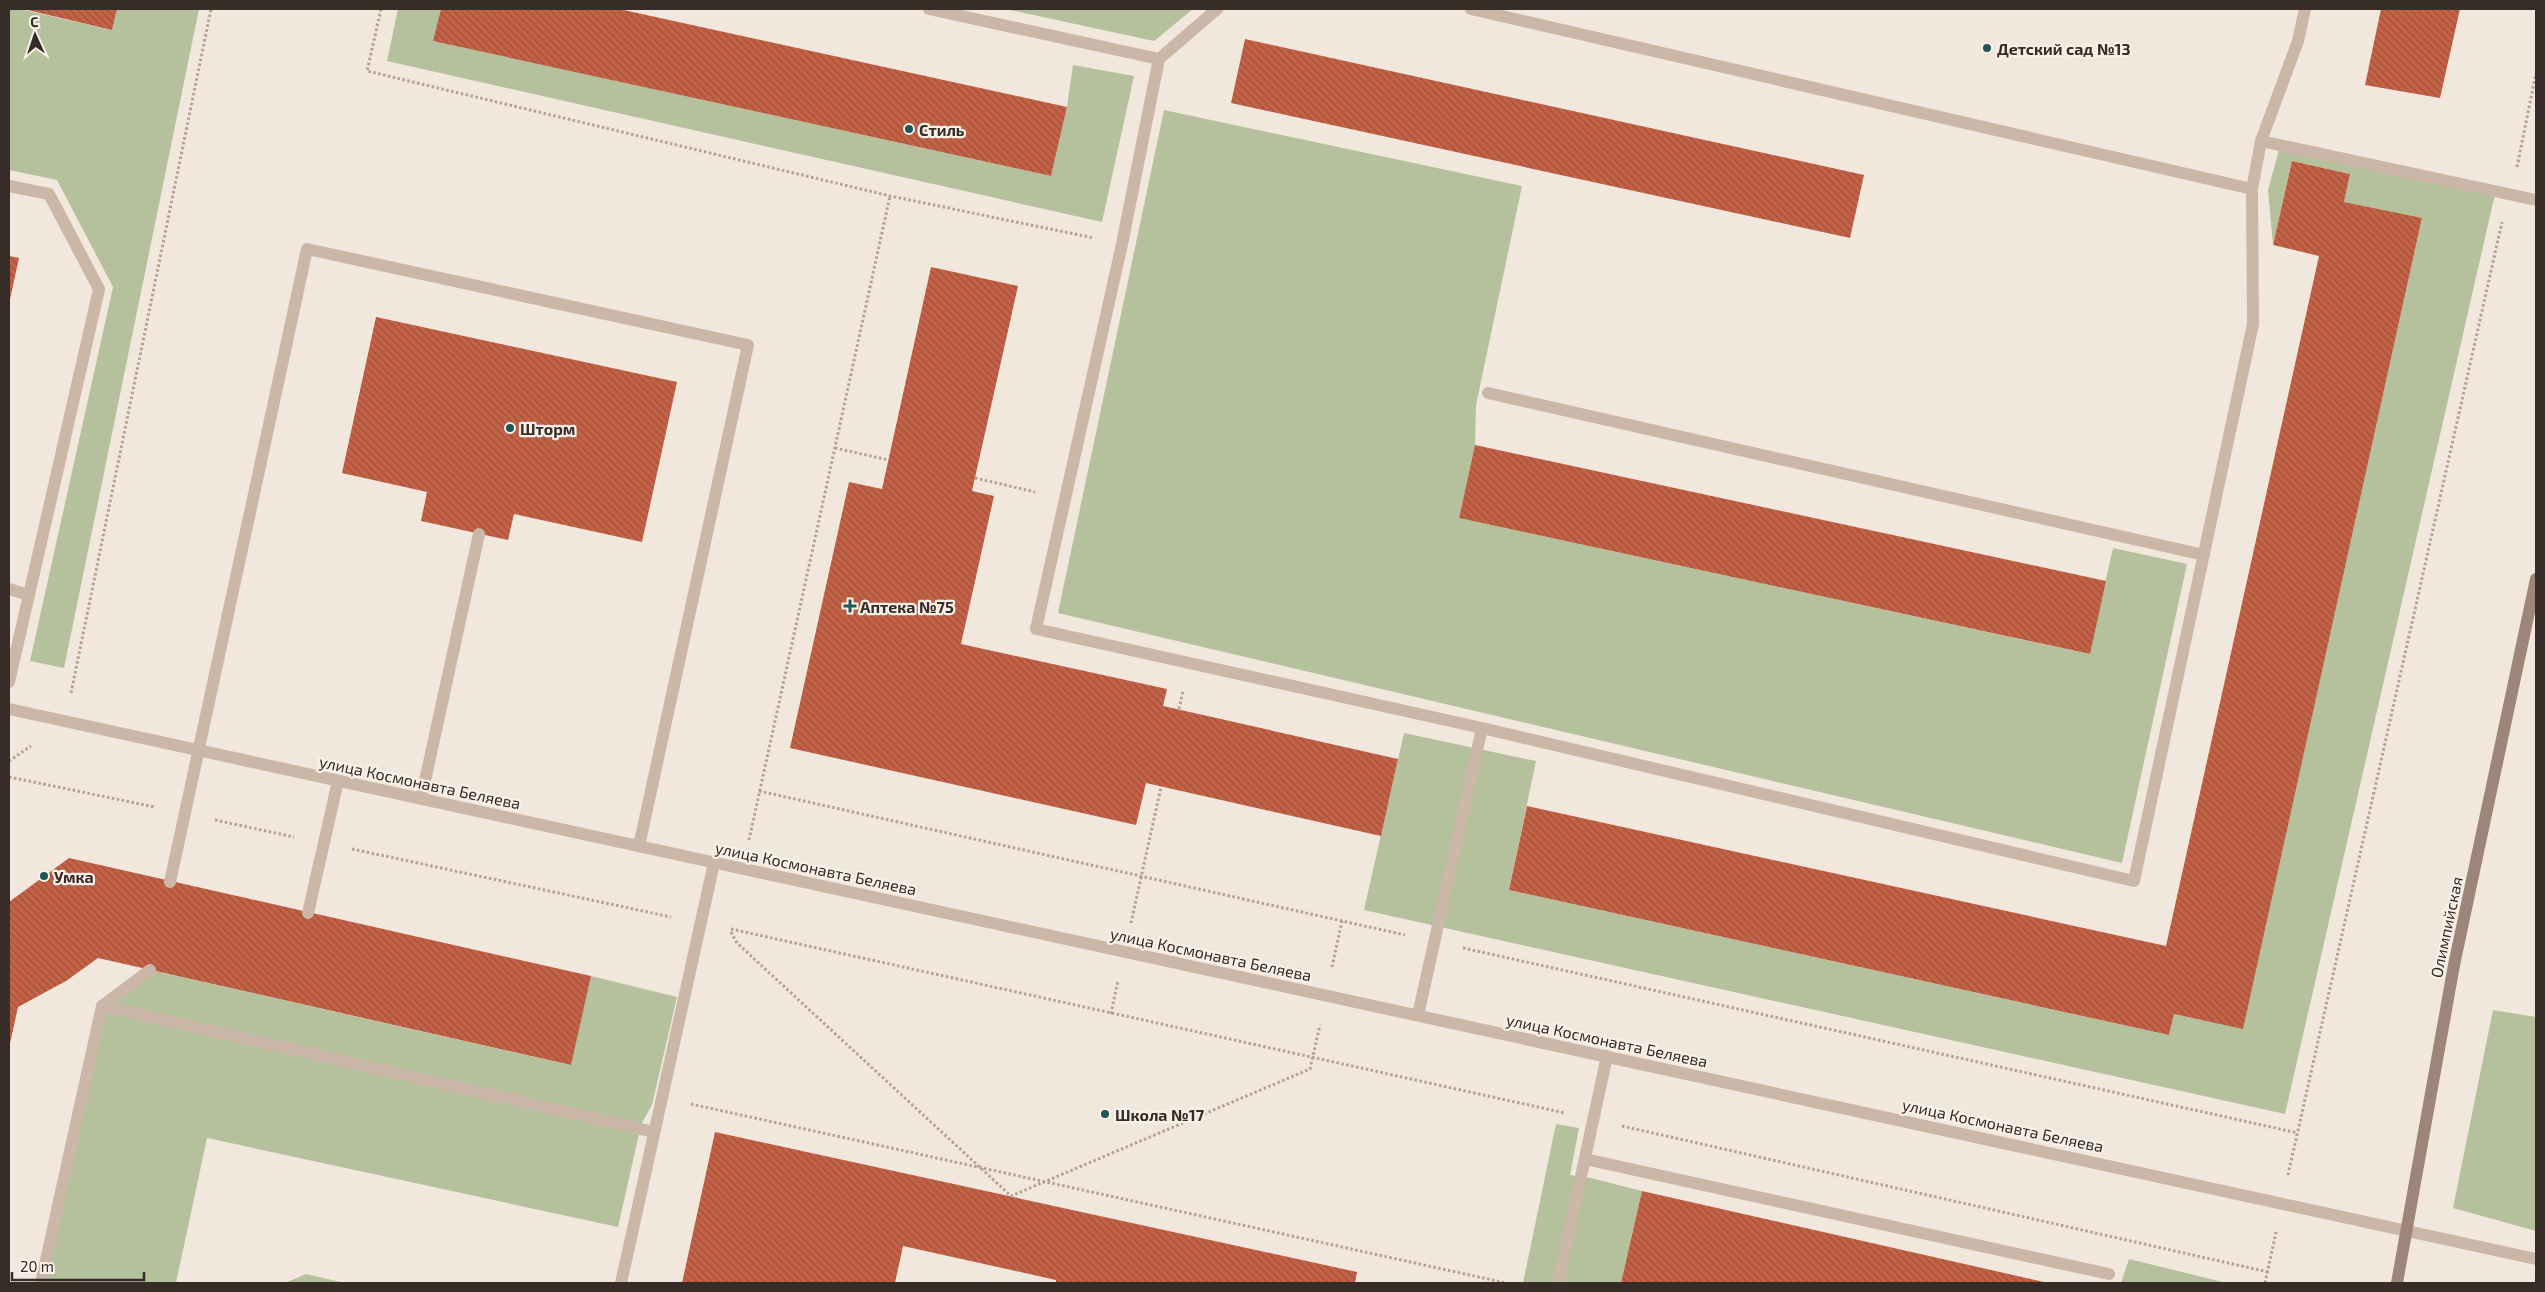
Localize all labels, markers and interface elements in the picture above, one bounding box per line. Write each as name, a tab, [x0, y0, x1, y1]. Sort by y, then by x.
north arrow	[10, 10, 60, 60]
text: С	[30, 13, 39, 30]
place label: Детский сад №13	[1997, 39, 2131, 58]
marker: Детский сад №13	[1981, 42, 1993, 54]
place label: Стиль	[919, 120, 965, 139]
marker: Стиль	[903, 123, 915, 135]
place label: Шторм	[520, 419, 575, 438]
marker: Шторм	[504, 422, 516, 434]
place label: Аптека №75	[860, 597, 954, 616]
marker: Аптека №75	[844, 600, 856, 612]
street label: улица Космонавта Беляева	[317, 751, 522, 814]
street label: улица Космонавта Беляева	[713, 837, 918, 900]
place label: Умка	[54, 867, 94, 886]
marker: Умка	[38, 870, 50, 882]
street label: Олимпийская	[2426, 875, 2466, 979]
street label: улица Космонавта Беляева	[1108, 923, 1313, 986]
street label: улица Космонавта Беляева	[1504, 1009, 1709, 1072]
street label: улица Космонавта Беляева	[1900, 1094, 2105, 1157]
place label: Школа №17	[1115, 1105, 1205, 1124]
marker: Школа №17	[1099, 1108, 1111, 1120]
scale bar	[12, 1250, 145, 1282]
text: 20 m	[20, 1257, 54, 1275]

